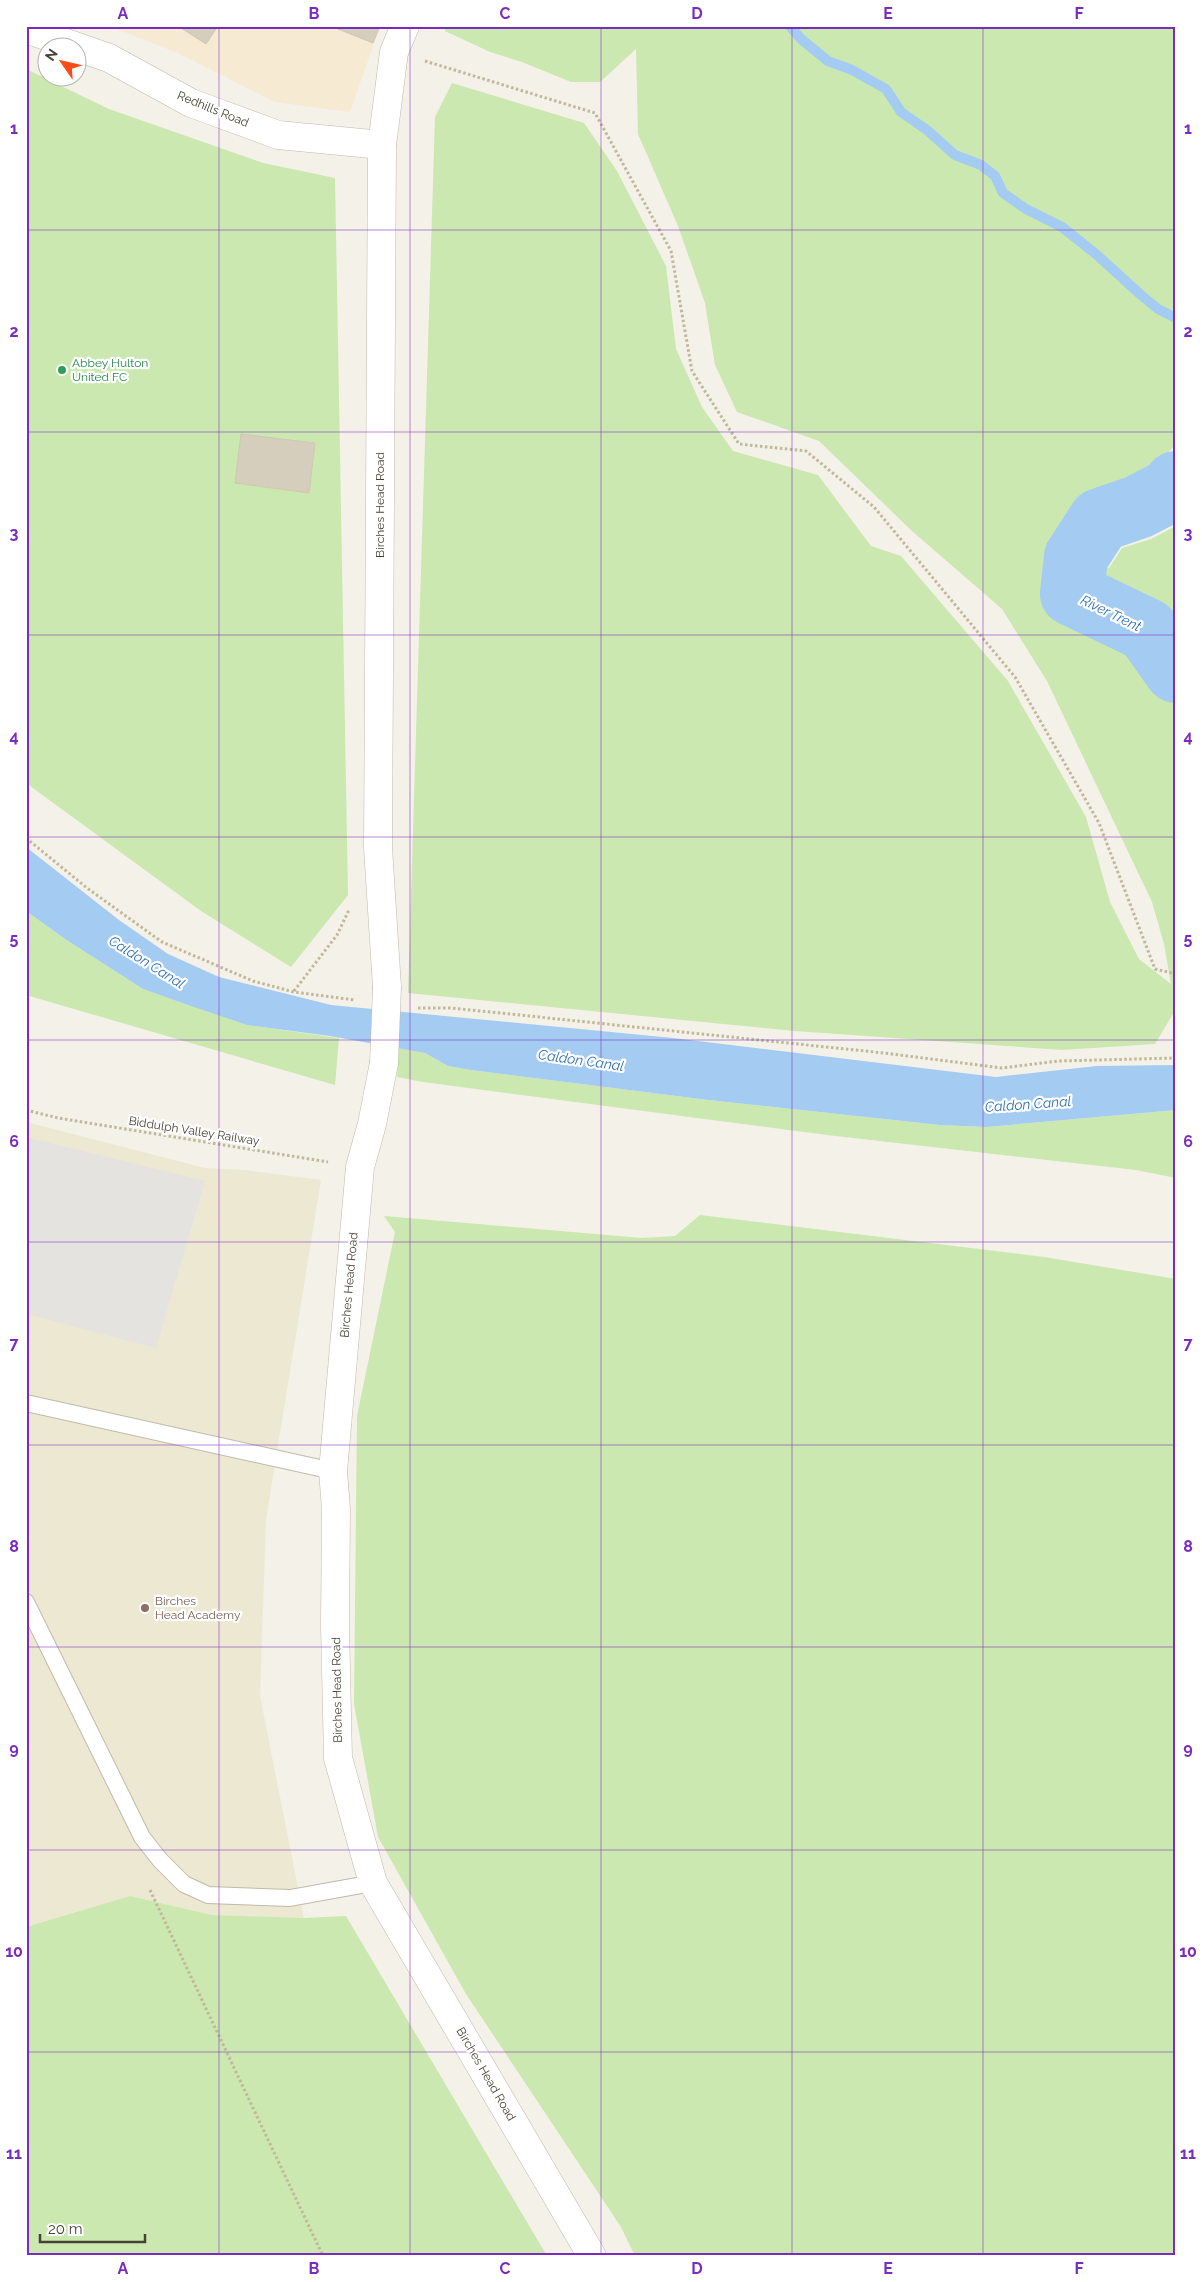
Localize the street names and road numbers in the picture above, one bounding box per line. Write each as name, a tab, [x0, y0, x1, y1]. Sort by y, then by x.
street label: Redhills Road	[175, 88, 251, 130]
street label: Birches Head Road	[373, 452, 387, 558]
street label: Biddulph Valley Railway	[128, 1114, 261, 1148]
street label: Birches Head Road	[337, 1232, 361, 1338]
street label: Birches Head Road	[329, 1637, 345, 1743]
street label: Birches Head Road	[453, 2025, 519, 2123]

